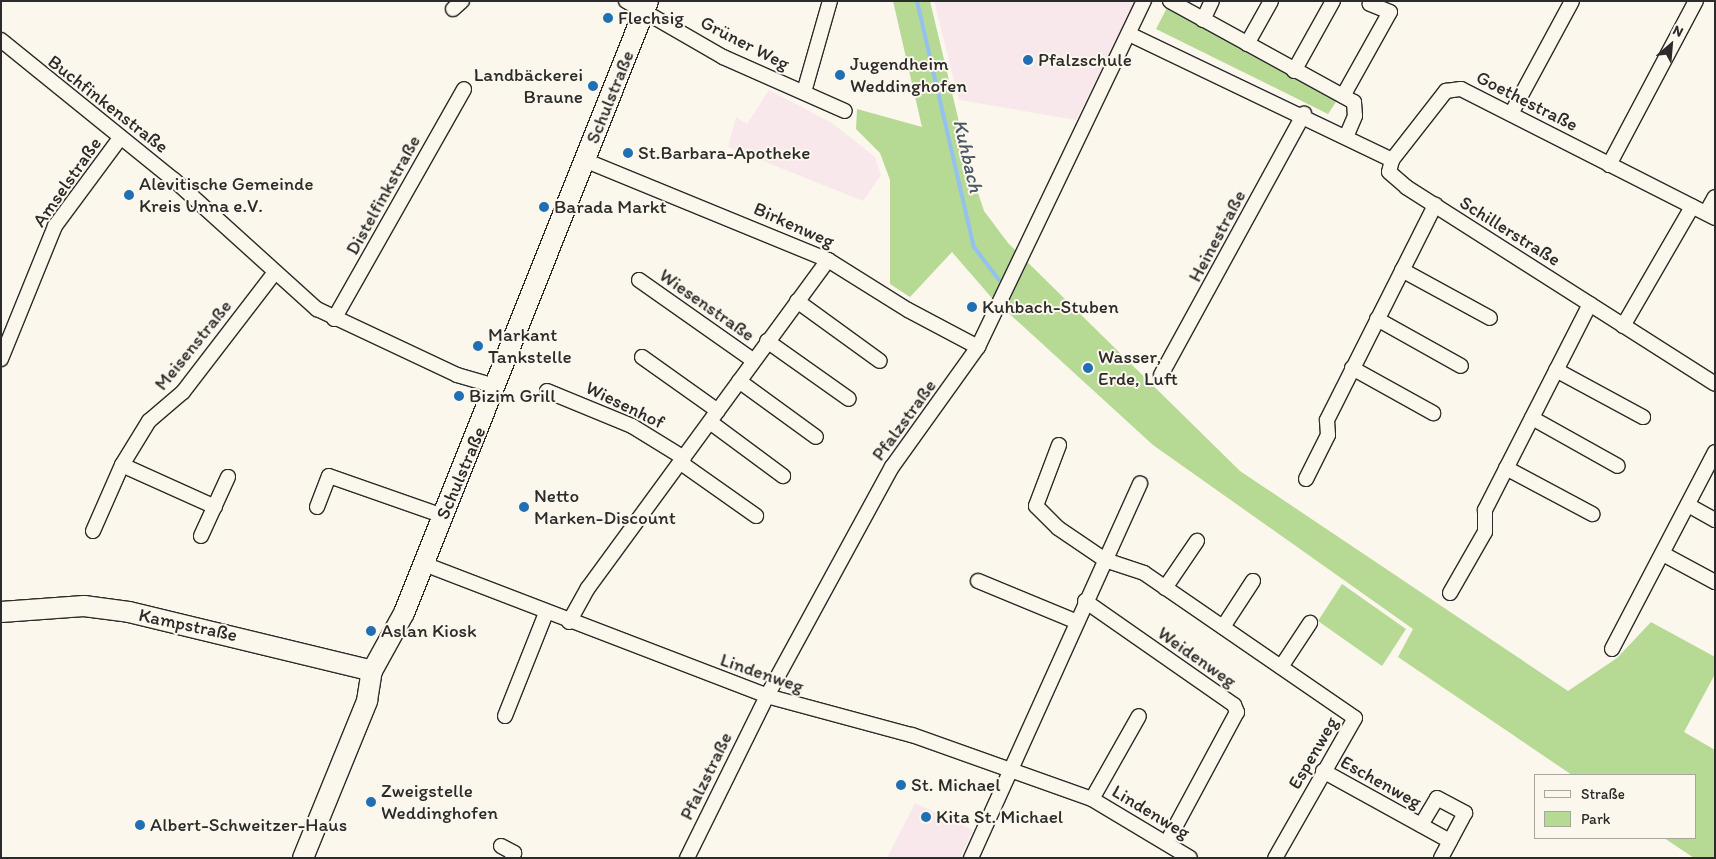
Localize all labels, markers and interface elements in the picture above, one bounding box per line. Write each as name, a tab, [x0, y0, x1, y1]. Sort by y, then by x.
place label: Flechsig	[618, 7, 684, 29]
street label: Grüner Weg	[697, 11, 793, 75]
marker: Flechsig	[602, 12, 614, 24]
north arrow	[1646, 20, 1696, 70]
text: N	[1670, 21, 1686, 41]
street label: Schulstraße	[581, 47, 639, 147]
place label: Pfalzschule	[1038, 49, 1132, 71]
street label: Buchfinkenstraße	[43, 50, 173, 158]
place label: Jugendheim Weddinghofen	[850, 53, 967, 97]
marker: Pfalzschule	[1022, 54, 1034, 66]
place label: Landbäckerei Braune	[474, 64, 583, 108]
street label: Goethestraße	[1472, 66, 1582, 136]
marker: Jugendheim Weddinghofen	[834, 69, 846, 81]
marker: Landbäckerei Braune	[587, 80, 599, 92]
water label: Kuhbach	[948, 117, 988, 195]
street label: Distelfinkstraße	[341, 131, 425, 259]
street label: Amselstraße	[28, 133, 106, 231]
place label: St.Barbara-Apotheke	[638, 142, 810, 164]
marker: St.Barbara-Apotheke	[622, 147, 634, 159]
place label: Alevitische Gemeinde Kreis Unna e.V.	[139, 173, 313, 217]
street label: Heinestraße	[1183, 186, 1251, 286]
marker: Alevitische Gemeinde Kreis Unna e.V.	[123, 189, 135, 201]
street label: Schillerstraße	[1455, 191, 1565, 271]
place label: Barada Markt	[554, 196, 667, 218]
street label: Birkenweg	[750, 197, 838, 253]
marker: Barada Markt	[538, 201, 550, 213]
street label: Wiesenstraße	[655, 264, 759, 346]
street label: Meisenstraße	[150, 295, 236, 395]
place label: Kuhbach-Stuben	[982, 296, 1119, 318]
marker: Kuhbach-Stuben	[966, 301, 978, 313]
place label: Markant Tankstelle	[488, 324, 572, 368]
marker: Markant Tankstelle	[472, 340, 484, 352]
place label: Wasser, Erde, Luft	[1098, 346, 1178, 390]
marker: Wasser, Erde, Luft	[1082, 362, 1094, 374]
street label: Pfalzstraße	[867, 375, 941, 465]
street label: Wiesenhof	[582, 376, 668, 434]
place label: Bizim Grill	[469, 385, 556, 407]
marker: Bizim Grill	[453, 390, 465, 402]
street label: Schulstraße	[431, 423, 491, 523]
place label: Netto Marken-Discount	[534, 485, 676, 529]
marker: Netto Marken-Discount	[518, 501, 530, 513]
street label: Kampstraße	[137, 603, 239, 647]
place label: Aslan Kiosk	[381, 620, 477, 642]
street label: Weidenweg	[1153, 622, 1241, 692]
marker: Aslan Kiosk	[365, 625, 377, 637]
street label: Lindenweg	[717, 648, 807, 698]
street label: Espenweg	[1283, 713, 1343, 793]
street label: Pfalzstraße	[675, 728, 737, 824]
street label: Eschenweg	[1336, 750, 1426, 814]
place label: St. Michael	[911, 774, 1000, 796]
legend	[1534, 774, 1696, 839]
marker: St. Michael	[895, 779, 907, 791]
place label: Zweigstelle Weddinghofen	[381, 780, 498, 824]
street label: Lindenweg	[1108, 780, 1194, 844]
text: Straße	[1581, 785, 1625, 803]
marker: Zweigstelle Weddinghofen	[365, 796, 377, 808]
place label: Kita St. Michael	[936, 806, 1063, 828]
text: Park	[1581, 810, 1611, 828]
marker: Kita St. Michael	[920, 811, 932, 823]
place label: Albert-Schweitzer-Haus	[150, 814, 347, 836]
marker: Albert-Schweitzer-Haus	[134, 819, 146, 831]

